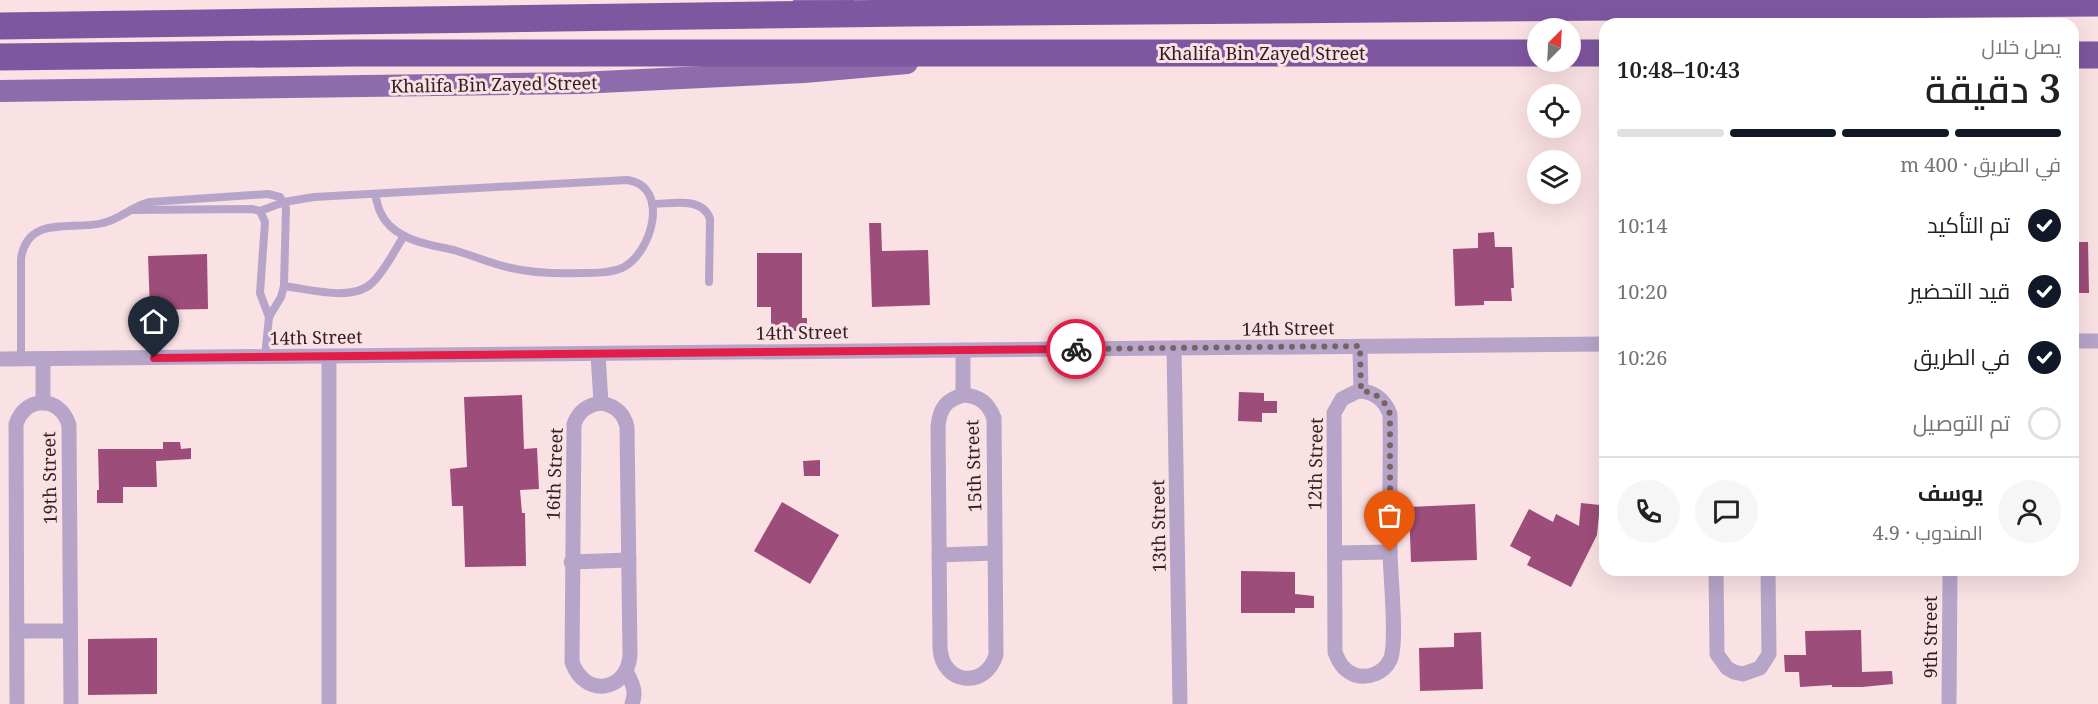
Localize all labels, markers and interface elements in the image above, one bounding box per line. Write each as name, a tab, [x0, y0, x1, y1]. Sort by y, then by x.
north arrow	[1527, 18, 1581, 72]
map controls	[1527, 18, 1581, 204]
text: يصل خلال	[1982, 33, 2061, 60]
street label: Khalifa Bin Zayed Street	[1159, 41, 1365, 65]
text: 10:43–10:48	[1617, 54, 1740, 84]
text: 3 دقيقة	[1925, 61, 2061, 114]
street label: Khalifa Bin Zayed Street	[390, 70, 598, 98]
button: locate	[1527, 84, 1581, 138]
button: layers	[1527, 150, 1581, 204]
text: في الطريق · 400 m	[1900, 151, 2061, 178]
text: تم التأكيد	[1927, 209, 2010, 239]
icon: check	[2028, 209, 2061, 242]
text: 10:14	[1617, 212, 1667, 239]
text: قيد التحضير	[1909, 275, 2010, 305]
icon: check	[2028, 275, 2061, 308]
text: 10:20	[1617, 278, 1667, 305]
pin	[128, 296, 179, 358]
icon: home	[137, 305, 170, 338]
street label: 14th Street	[1241, 315, 1335, 341]
street label: 14th Street	[755, 319, 849, 345]
courier	[1046, 319, 1106, 379]
street label: 14th Street	[269, 324, 363, 350]
icon: bike	[1060, 333, 1093, 366]
text: في الطريق	[1913, 341, 2010, 371]
icon: check	[2028, 341, 2061, 374]
text: 10:26	[1617, 344, 1667, 371]
text: تم التوصيل	[1913, 407, 2010, 437]
street label: 12th Street	[1302, 417, 1328, 511]
street label: 15th Street	[959, 419, 987, 513]
street label: 16th Street	[540, 427, 568, 521]
street label: 19th Street	[36, 431, 62, 525]
text: يوسف	[1918, 477, 1983, 507]
street label: 13th Street	[1145, 479, 1171, 573]
button: phone	[1617, 480, 1680, 543]
button: chat	[1695, 480, 1758, 543]
button: person	[1998, 480, 2061, 543]
pin	[1364, 490, 1415, 552]
icon: bag	[1373, 499, 1406, 532]
text: المندوب · 4.9	[1873, 519, 1983, 546]
street label: 9th Street	[1918, 596, 1942, 678]

